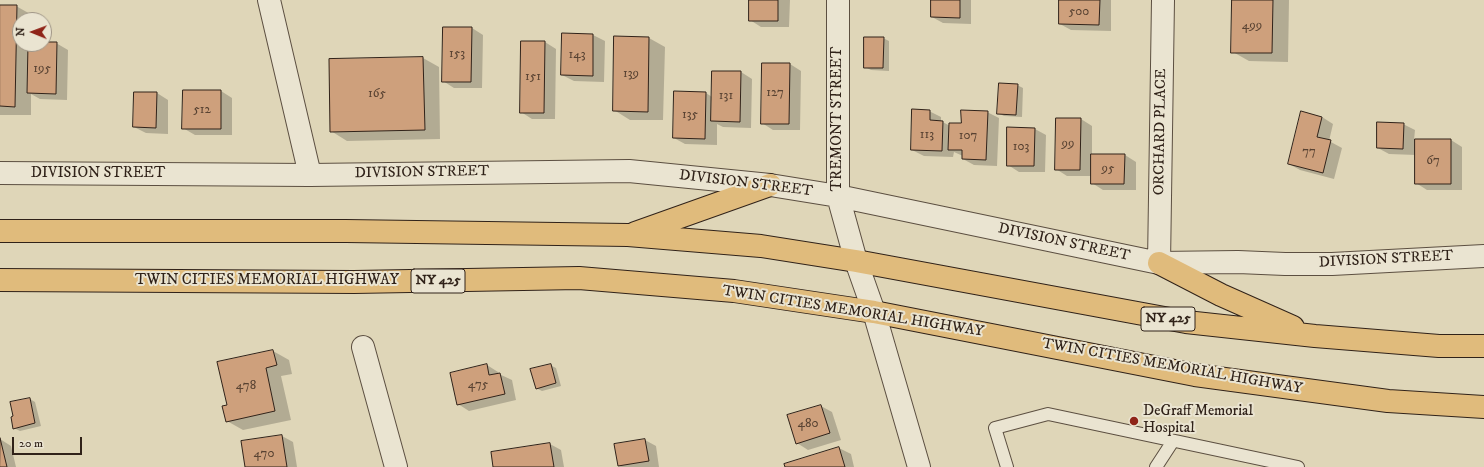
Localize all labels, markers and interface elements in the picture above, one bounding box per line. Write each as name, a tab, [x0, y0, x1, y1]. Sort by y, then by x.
house number: 500	[1069, 4, 1089, 20]
north arrow	[12, 12, 52, 52]
house number: 499	[1242, 18, 1262, 34]
text: N	[14, 27, 28, 36]
house number: 153	[449, 46, 465, 62]
house number: 143	[568, 47, 586, 63]
street label: TREMONT STREET	[829, 47, 847, 191]
house number: 195	[33, 61, 51, 77]
house number: 139	[623, 66, 639, 82]
house number: 151	[525, 69, 541, 85]
street label: ORCHARD PLACE	[1151, 69, 1171, 195]
house number: 127	[766, 85, 784, 101]
house number: 165	[368, 86, 386, 102]
house number: 131	[719, 88, 733, 104]
house number: 512	[193, 102, 211, 118]
house number: 135	[682, 107, 698, 123]
house number: 113	[920, 127, 934, 143]
house number: 107	[959, 128, 977, 144]
house number: 99	[1062, 136, 1074, 152]
house number: 103	[1013, 139, 1029, 155]
house number: 77	[1302, 144, 1316, 160]
house number: 67	[1426, 153, 1440, 169]
house number: 95	[1102, 161, 1114, 177]
street label: DIVISION STREET	[355, 163, 489, 183]
street label: DIVISION STREET	[31, 165, 165, 183]
street label: DIVISION STREET	[678, 167, 814, 201]
street label: DIVISION STREET	[996, 220, 1132, 266]
street label: DIVISION STREET	[1318, 247, 1454, 273]
road number: NY 425	[411, 269, 465, 293]
street label: TWIN CITIES MEMORIAL HIGHWAY	[135, 272, 399, 290]
street label: TWIN CITIES MEMORIAL HIGHWAY	[721, 282, 985, 342]
road number: NY 425	[1141, 307, 1195, 331]
street label: TWIN CITIES MEMORIAL HIGHWAY	[1040, 335, 1304, 399]
house number: 475	[468, 377, 488, 393]
house number: 478	[236, 378, 256, 394]
place label: DeGraff Memorial Hospital	[1143, 403, 1253, 438]
marker: DeGraff Memorial Hospital	[1128, 415, 1140, 427]
house number: 480	[798, 416, 818, 432]
scale bar	[14, 429, 84, 455]
text: 20 m	[19, 436, 43, 451]
house number: 470	[254, 446, 274, 462]

